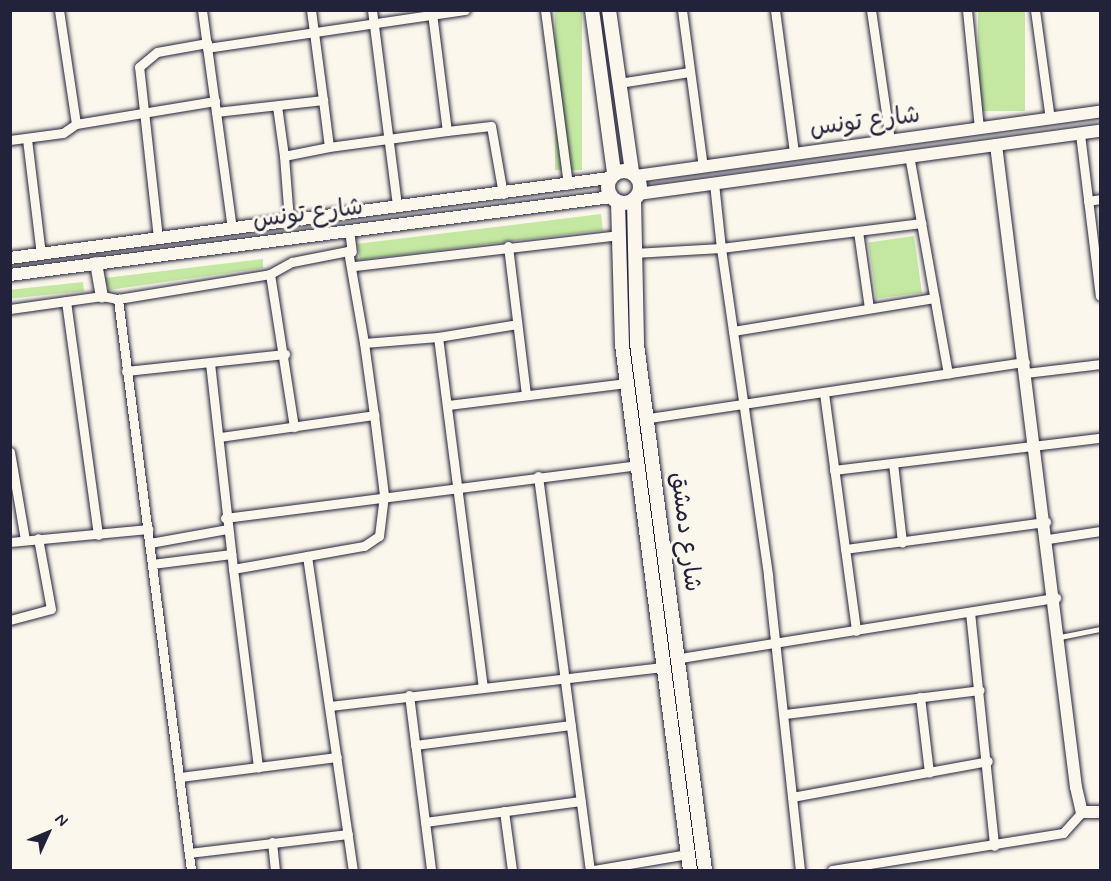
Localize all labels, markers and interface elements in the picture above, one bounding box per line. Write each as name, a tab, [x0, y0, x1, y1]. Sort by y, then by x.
street label: شارع تونس	[808, 101, 922, 143]
street label: شارع تونس	[251, 193, 365, 235]
street label: شارع دمشق	[663, 471, 707, 593]
north arrow	[18, 803, 78, 863]
text: N	[50, 809, 73, 831]

